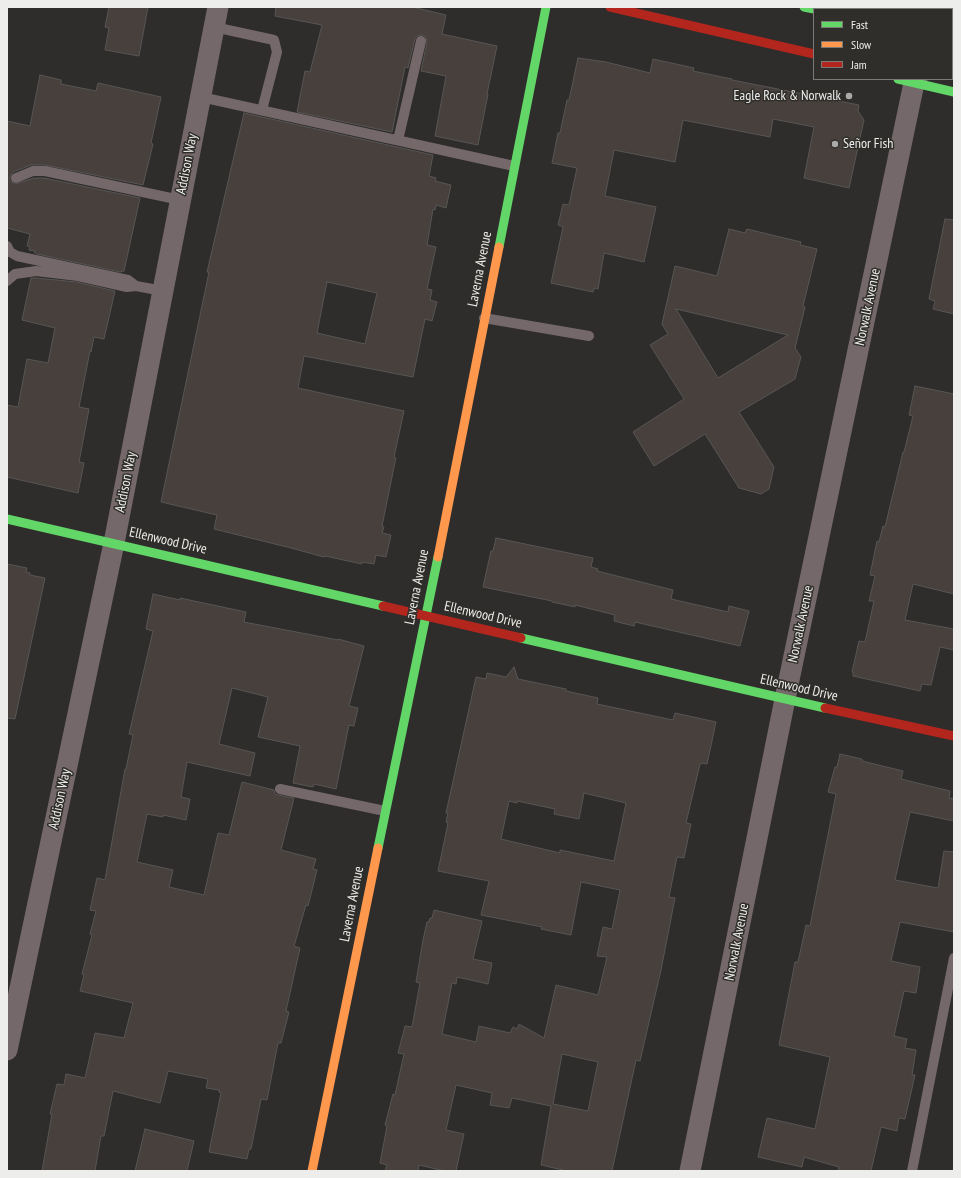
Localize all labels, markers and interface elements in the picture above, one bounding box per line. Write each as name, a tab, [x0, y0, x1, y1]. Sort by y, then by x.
legend	[813, 8, 953, 80]
text: Fast	[851, 17, 868, 32]
text: Slow	[851, 37, 871, 52]
text: Jam	[851, 57, 867, 72]
place label: Eagle Rock & Norwalk	[734, 88, 841, 104]
marker: Eagle Rock & Norwalk	[844, 91, 854, 101]
street label: Addison Way	[173, 132, 201, 196]
place label: Señor Fish	[843, 136, 893, 152]
marker: Señor Fish	[830, 139, 840, 149]
street label: Laverna Avenue	[464, 230, 496, 308]
street label: Norwalk Avenue	[852, 267, 884, 347]
street label: Addison Way	[112, 450, 140, 514]
street label: Ellenwood Drive	[128, 524, 208, 558]
street label: Laverna Avenue	[401, 548, 433, 626]
street label: Norwalk Avenue	[785, 584, 817, 664]
street label: Ellenwood Drive	[443, 598, 523, 632]
street label: Ellenwood Drive	[759, 671, 839, 705]
street label: Addison Way	[45, 767, 75, 831]
street label: Laverna Avenue	[336, 865, 368, 943]
street label: Norwalk Avenue	[721, 902, 753, 982]

